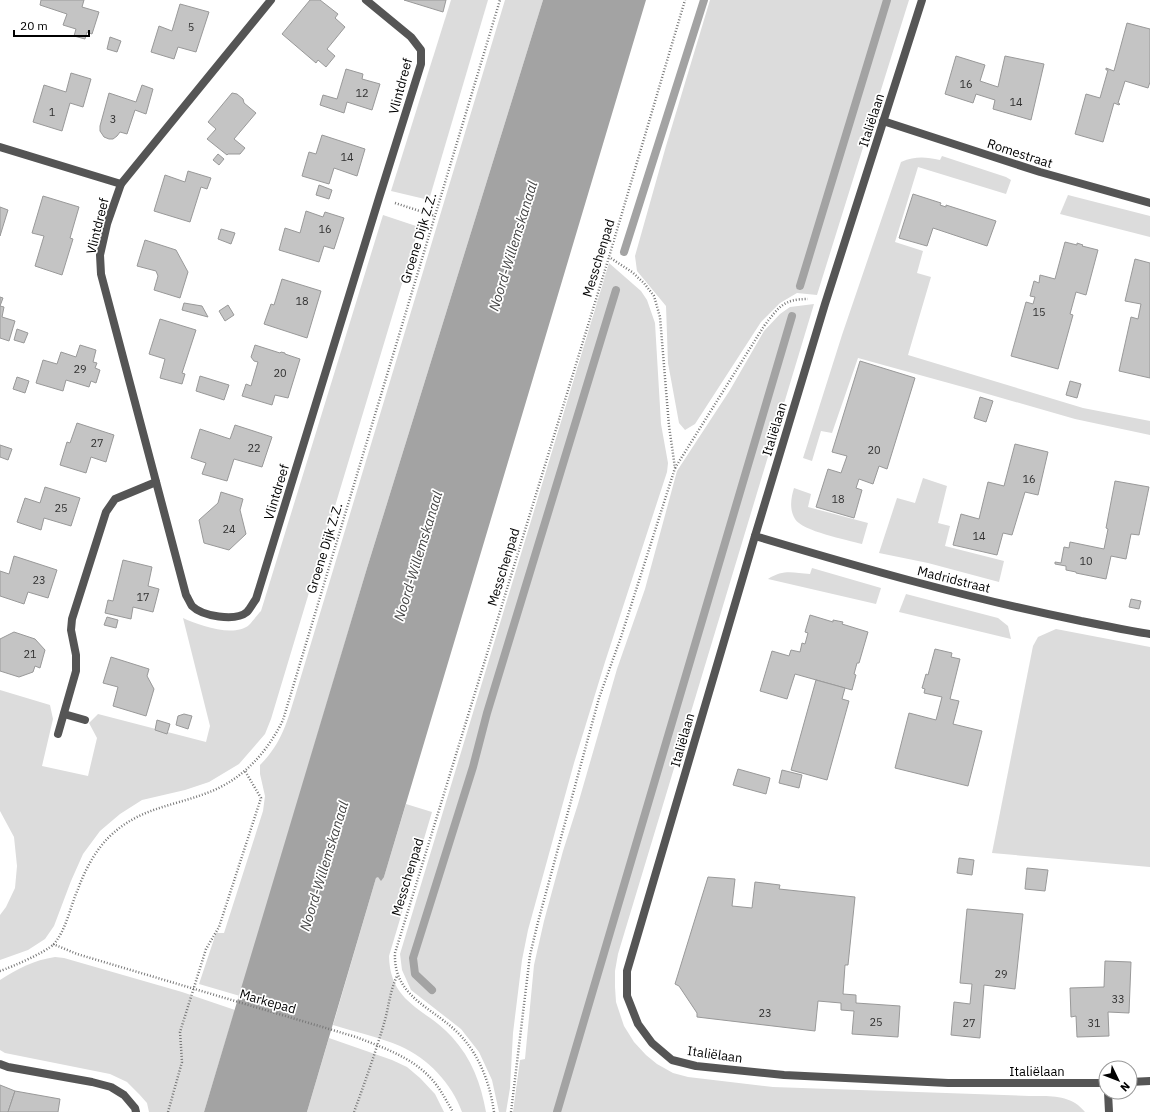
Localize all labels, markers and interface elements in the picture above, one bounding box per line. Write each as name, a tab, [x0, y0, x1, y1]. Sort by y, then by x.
scale bar	[14, 12, 89, 38]
text: 20 m	[20, 18, 48, 33]
house number: 5	[188, 20, 194, 34]
street label: Vlintdreef	[385, 56, 416, 116]
house number: 16	[959, 77, 973, 91]
house number: 12	[355, 86, 369, 100]
street label: Italiëlaan	[855, 91, 888, 149]
house number: 14	[1009, 95, 1023, 109]
house number: 1	[49, 105, 56, 119]
house number: 3	[110, 112, 116, 126]
street label: Romestraat	[985, 135, 1055, 172]
house number: 14	[340, 150, 354, 164]
water label: Noord-Willemskanaal	[485, 179, 541, 313]
street label: Groene Dijk Z.Z.	[397, 191, 440, 286]
street label: Vlintdreef	[82, 196, 113, 256]
street label: Messchenpad	[579, 217, 618, 299]
house number: 16	[318, 222, 332, 236]
house number: 18	[295, 294, 309, 308]
house number: 15	[1032, 305, 1046, 319]
house number: 29	[73, 362, 87, 376]
house number: 20	[273, 366, 287, 380]
street label: Italiëlaan	[758, 400, 791, 458]
house number: 27	[90, 436, 104, 450]
house number: 22	[247, 441, 261, 455]
house number: 20	[867, 443, 881, 457]
street label: Vlintdreef	[260, 462, 293, 522]
house number: 16	[1022, 472, 1036, 486]
water label: Noord-Willemskanaal	[390, 489, 446, 623]
house number: 18	[831, 492, 845, 506]
house number: 25	[54, 501, 68, 515]
street label: Groene Dijk Z.Z.	[303, 501, 346, 596]
house number: 24	[222, 522, 236, 536]
street label: Messchenpad	[484, 526, 523, 608]
house number: 14	[972, 529, 986, 543]
house number: 10	[1079, 554, 1093, 568]
street label: Madridstraat	[916, 562, 992, 597]
house number: 23	[32, 573, 46, 587]
house number: 17	[136, 590, 150, 604]
house number: 21	[23, 647, 37, 661]
street label: Italiëlaan	[667, 711, 698, 769]
water label: Noord-Willemskanaal	[296, 799, 352, 933]
street label: Messchenpad	[388, 836, 427, 918]
house number: 29	[994, 967, 1008, 981]
street label: Markepad	[238, 985, 298, 1018]
house number: 33	[1111, 992, 1125, 1006]
house number: 23	[758, 1006, 772, 1020]
house number: 25	[869, 1015, 883, 1029]
house number: 27	[962, 1016, 976, 1030]
house number: 31	[1087, 1016, 1101, 1030]
street label: Italiëlaan	[686, 1042, 744, 1067]
north arrow	[1098, 1060, 1138, 1100]
street label: Italiëlaan	[1009, 1063, 1065, 1080]
text: N	[1117, 1079, 1133, 1095]

